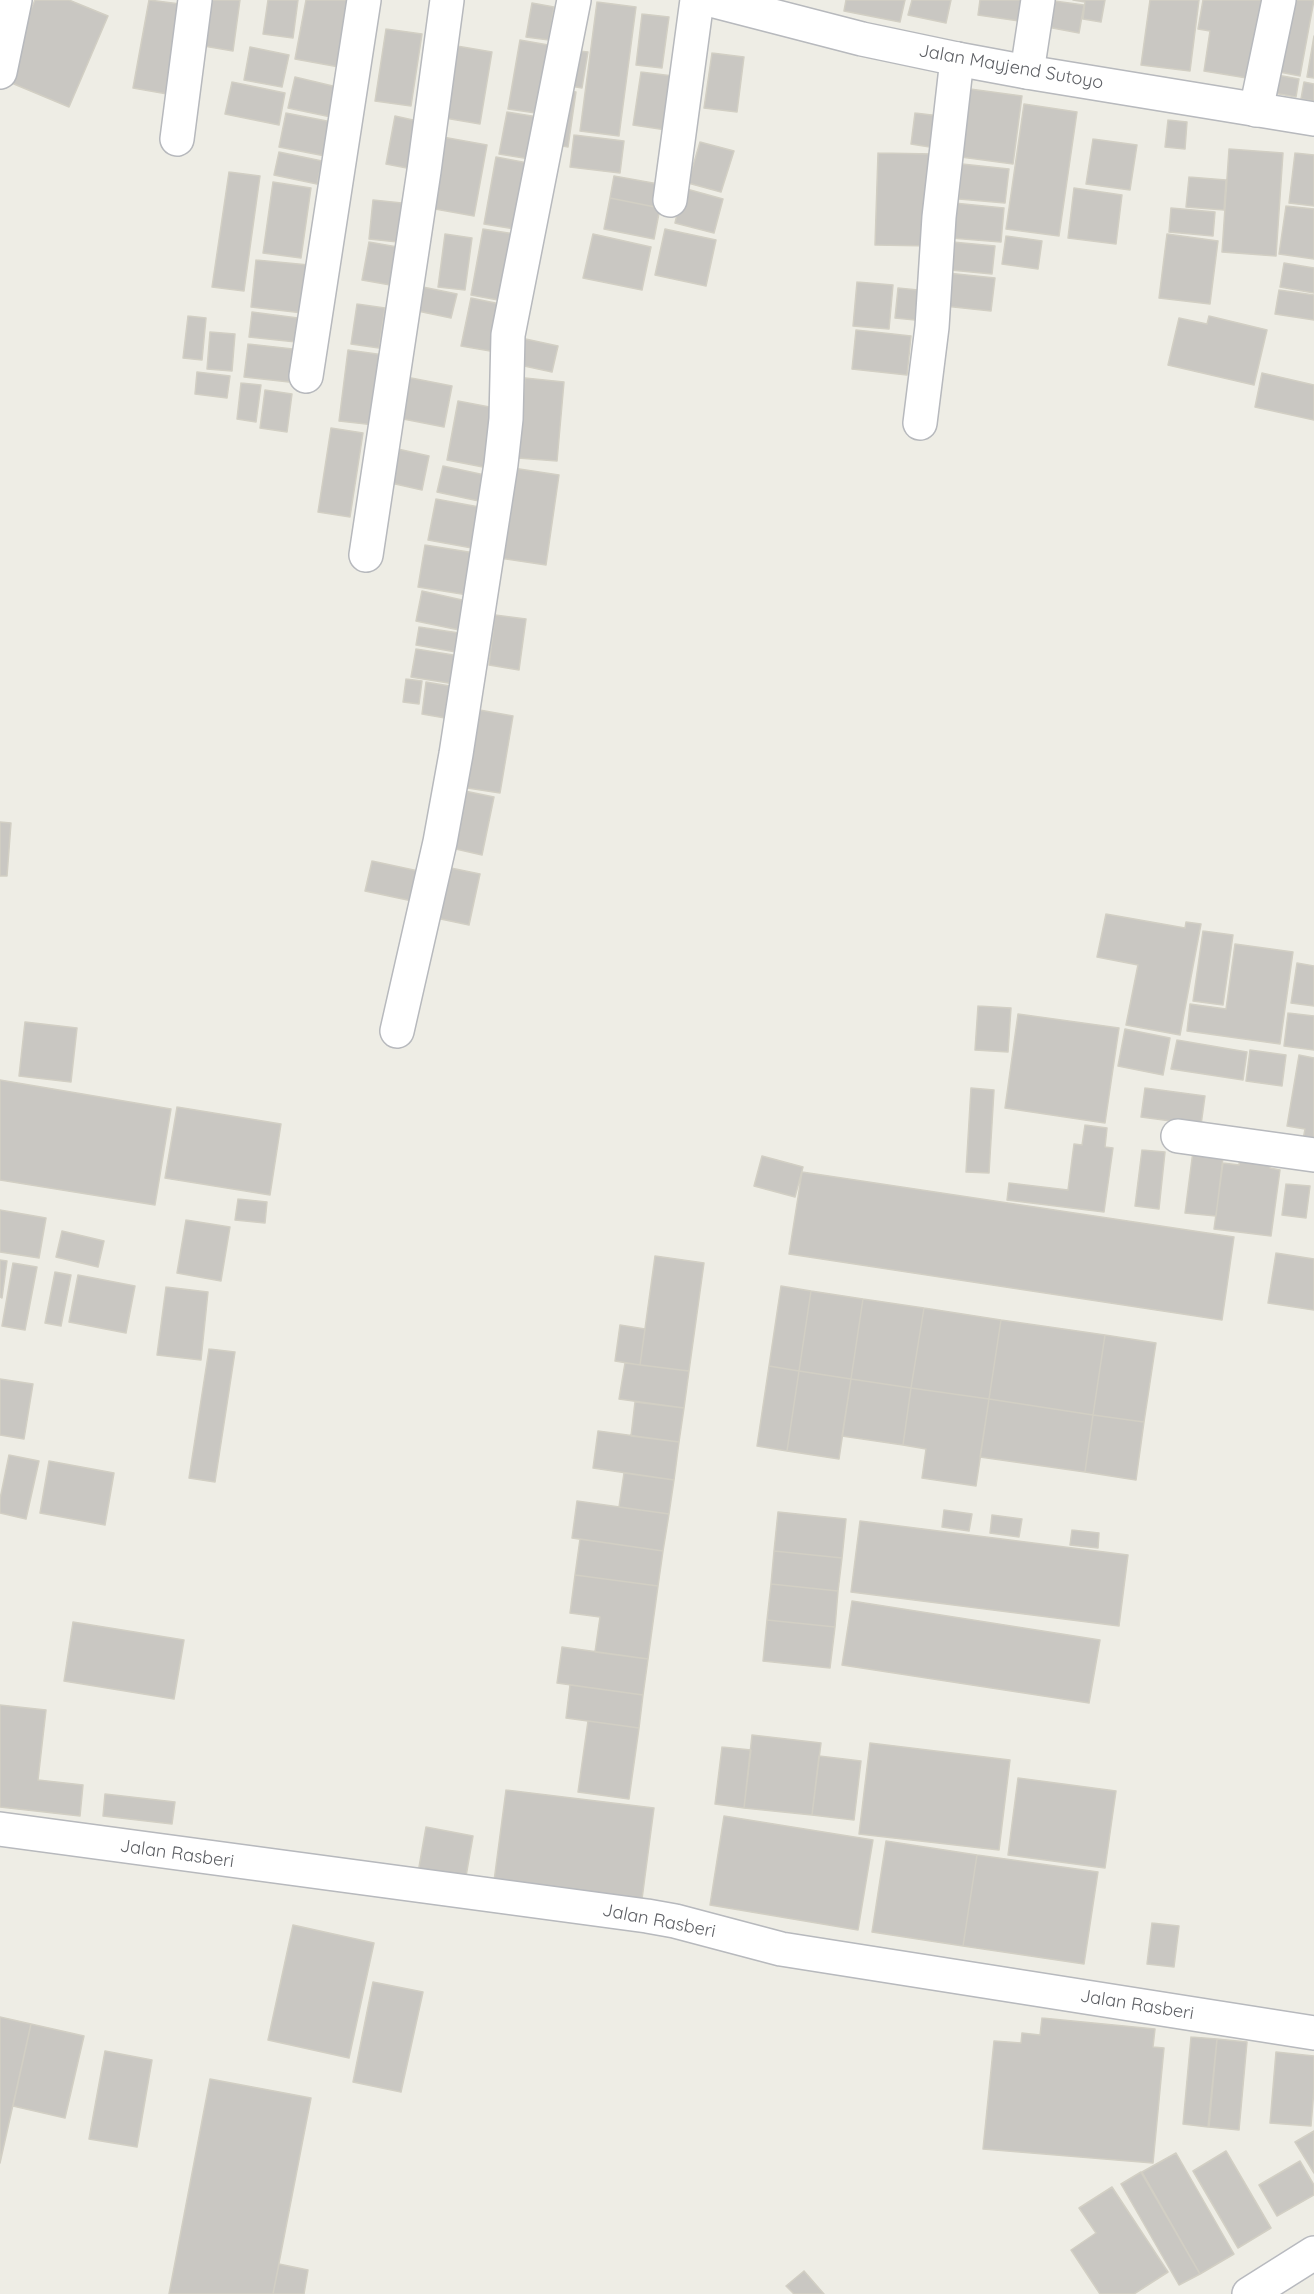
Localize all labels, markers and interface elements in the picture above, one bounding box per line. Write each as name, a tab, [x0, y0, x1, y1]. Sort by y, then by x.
street label: Jalan Mayjend Sutoyo	[917, 40, 1105, 94]
street label: Jalan Rasberi	[119, 1835, 235, 1873]
street label: Jalan Rasberi	[601, 1899, 717, 1943]
street label: Jalan Rasberi	[1079, 1985, 1195, 2025]

